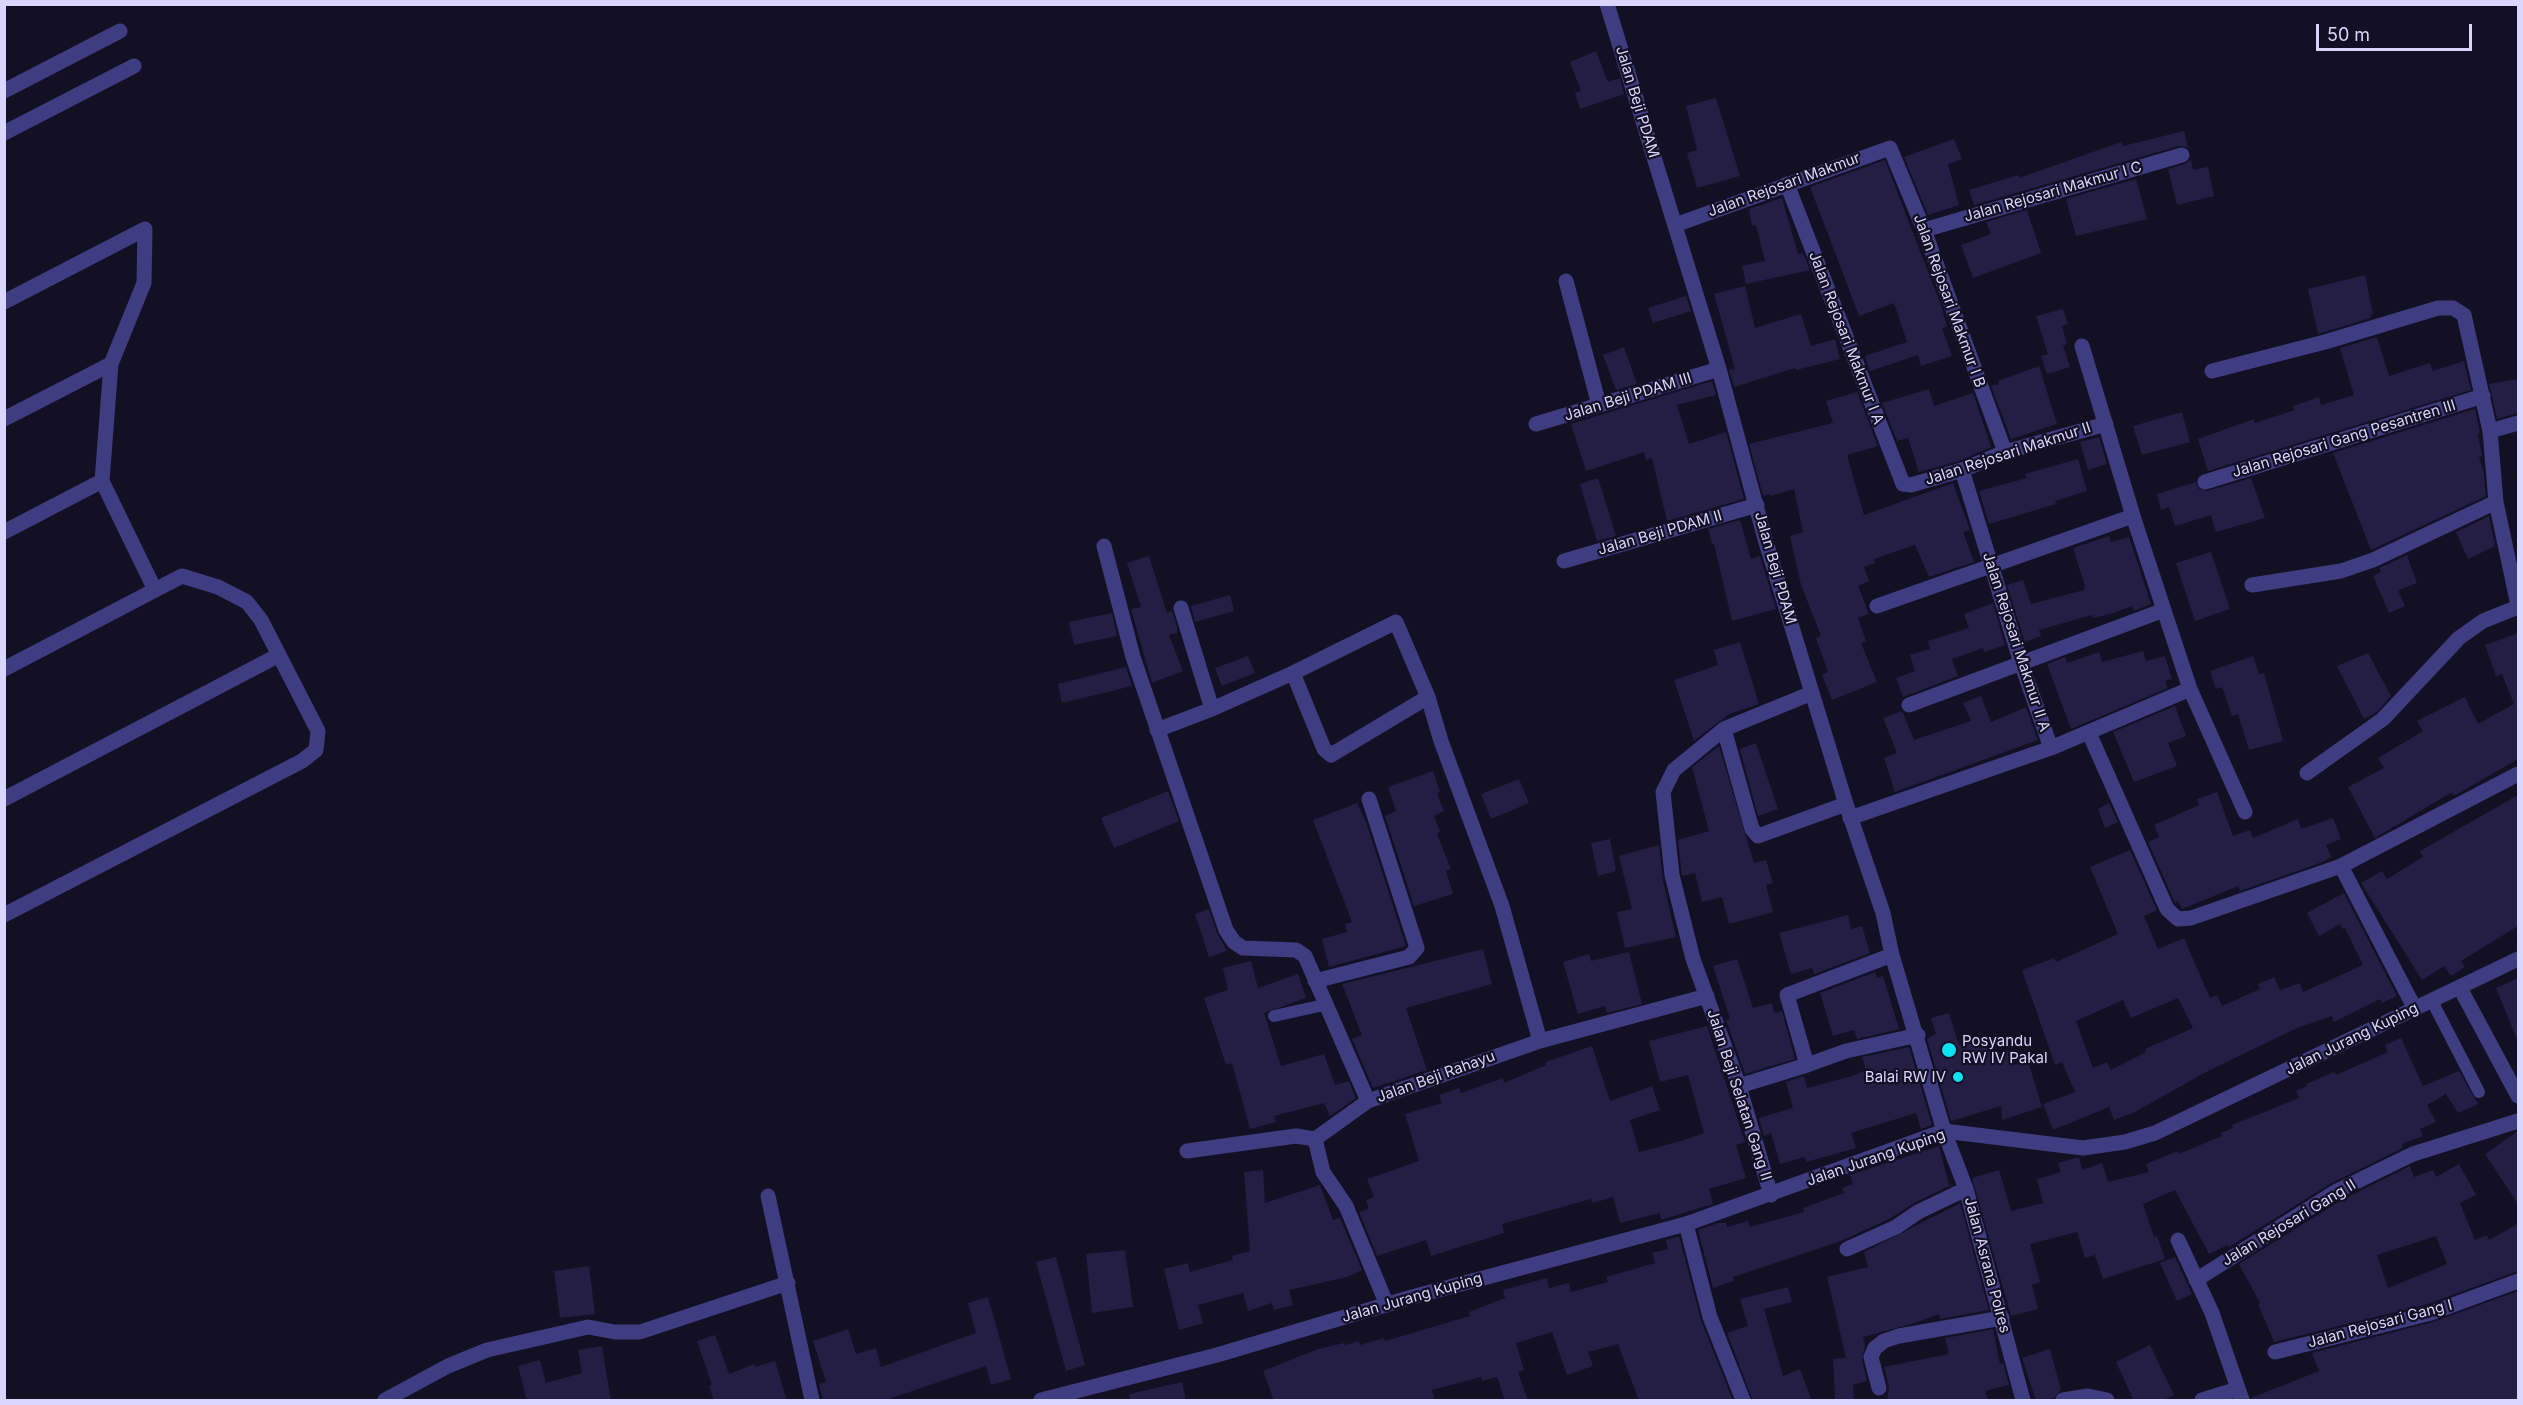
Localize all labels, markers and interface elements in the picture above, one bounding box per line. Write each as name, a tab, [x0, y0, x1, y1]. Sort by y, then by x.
scale bar	[2319, 12, 2475, 50]
text: 50 m	[2327, 24, 2370, 45]
street label: Jalan Beji PDAM	[1611, 44, 1663, 160]
street label: Jalan Rejosari Makmur	[1705, 149, 1863, 221]
street label: Jalan Rejosari Makmur I C	[1962, 158, 2144, 226]
street label: Jalan Rejosari Makmur I B	[1909, 212, 1989, 390]
street label: Jalan Rejosari Makmur I A	[1805, 249, 1887, 427]
street label: Jalan Beji PDAM III	[1562, 369, 1694, 425]
street label: Jalan Rejosari Gang Pesantren III	[2230, 396, 2458, 482]
street label: Jalan Rejosari Makmur II	[1923, 419, 2093, 489]
street label: Jalan Beji PDAM II	[1596, 507, 1724, 559]
street label: Jalan Beji PDAM	[1750, 510, 1800, 626]
street label: Jalan Rejosari Makmur II A	[1978, 550, 2054, 734]
street label: Jalan Jurang Kuping	[2283, 999, 2421, 1079]
street label: Jalan Beji Selatan Gang II	[1703, 1007, 1775, 1183]
place label: Posyandu RW IV Pakal	[1962, 1032, 2048, 1067]
marker: Posyandu RW IV Pakal	[1940, 1041, 1958, 1059]
street label: Jalan Beji Rahayu	[1374, 1047, 1498, 1107]
place label: Balai RW IV	[1865, 1068, 1946, 1086]
marker: Balai RW IV	[1951, 1070, 1965, 1084]
street label: Jalan Jurang Kuping	[1804, 1126, 1948, 1190]
street label: Jalan Rejosari Gang II	[2219, 1176, 2359, 1270]
street label: Jalan Asrana Polres	[1960, 1195, 2014, 1335]
street label: Jalan Jurang Kuping	[1340, 1269, 1484, 1327]
street label: Jalan Rejosari Gang I	[2306, 1296, 2454, 1352]

